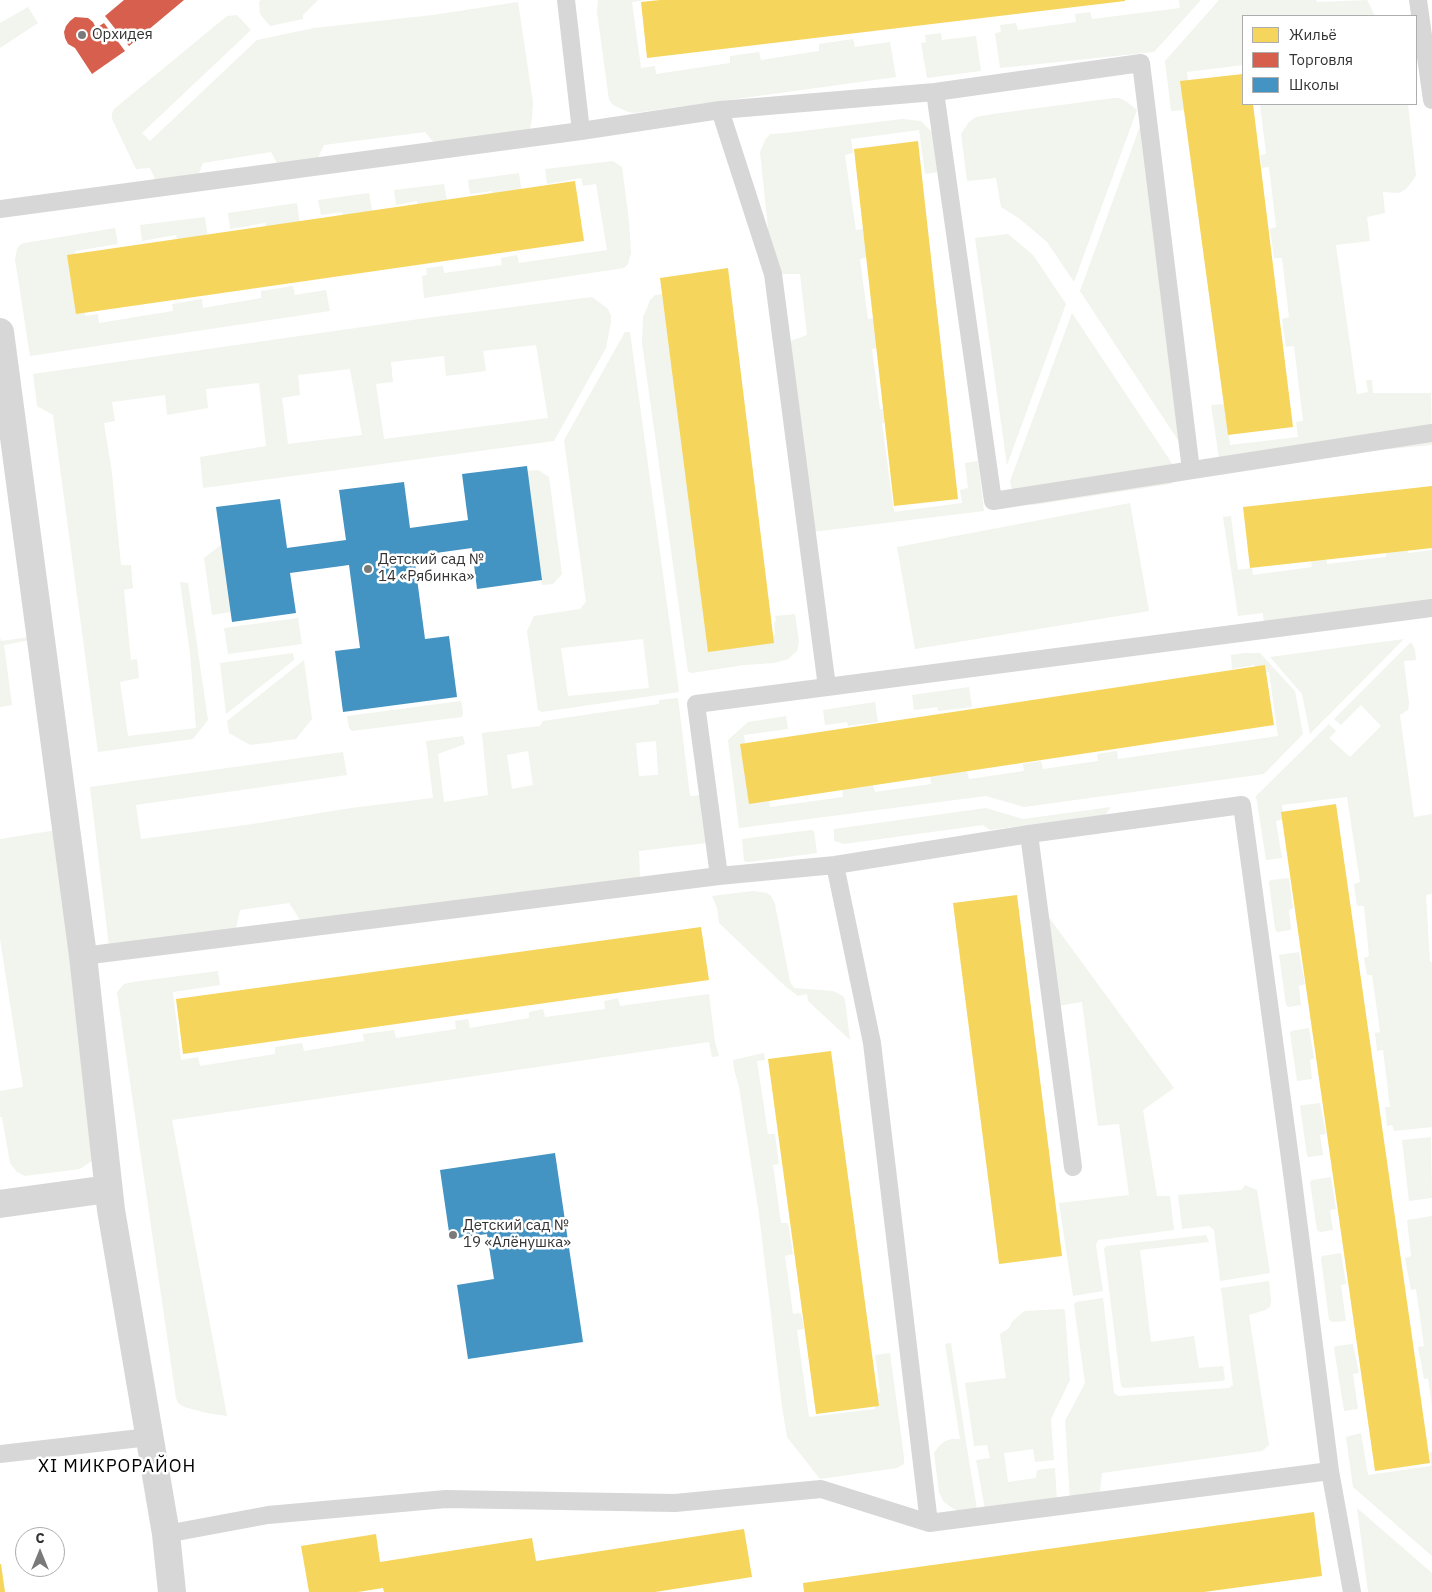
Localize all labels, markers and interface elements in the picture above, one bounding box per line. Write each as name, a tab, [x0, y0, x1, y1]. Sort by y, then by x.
legend	[1242, 15, 1417, 105]
text: Жильё	[1289, 25, 1337, 44]
place label: Орхидея	[92, 26, 153, 44]
marker: Орхидея	[76, 29, 88, 41]
text: Торговля	[1289, 50, 1353, 69]
text: Школы	[1289, 75, 1339, 94]
place label: Детский сад № 14 «Рябинка»	[378, 551, 485, 586]
marker: Детский сад № 14 «Рябинка»	[362, 563, 374, 575]
place label: Детский сад № 19 «Алёнушка»	[463, 1217, 571, 1252]
marker: Детский сад № 19 «Алёнушка»	[447, 1229, 459, 1241]
district label: XI МИКРОРАЙОН	[36, 1456, 198, 1478]
north arrow	[15, 1527, 65, 1577]
text: С	[35, 1529, 45, 1547]

